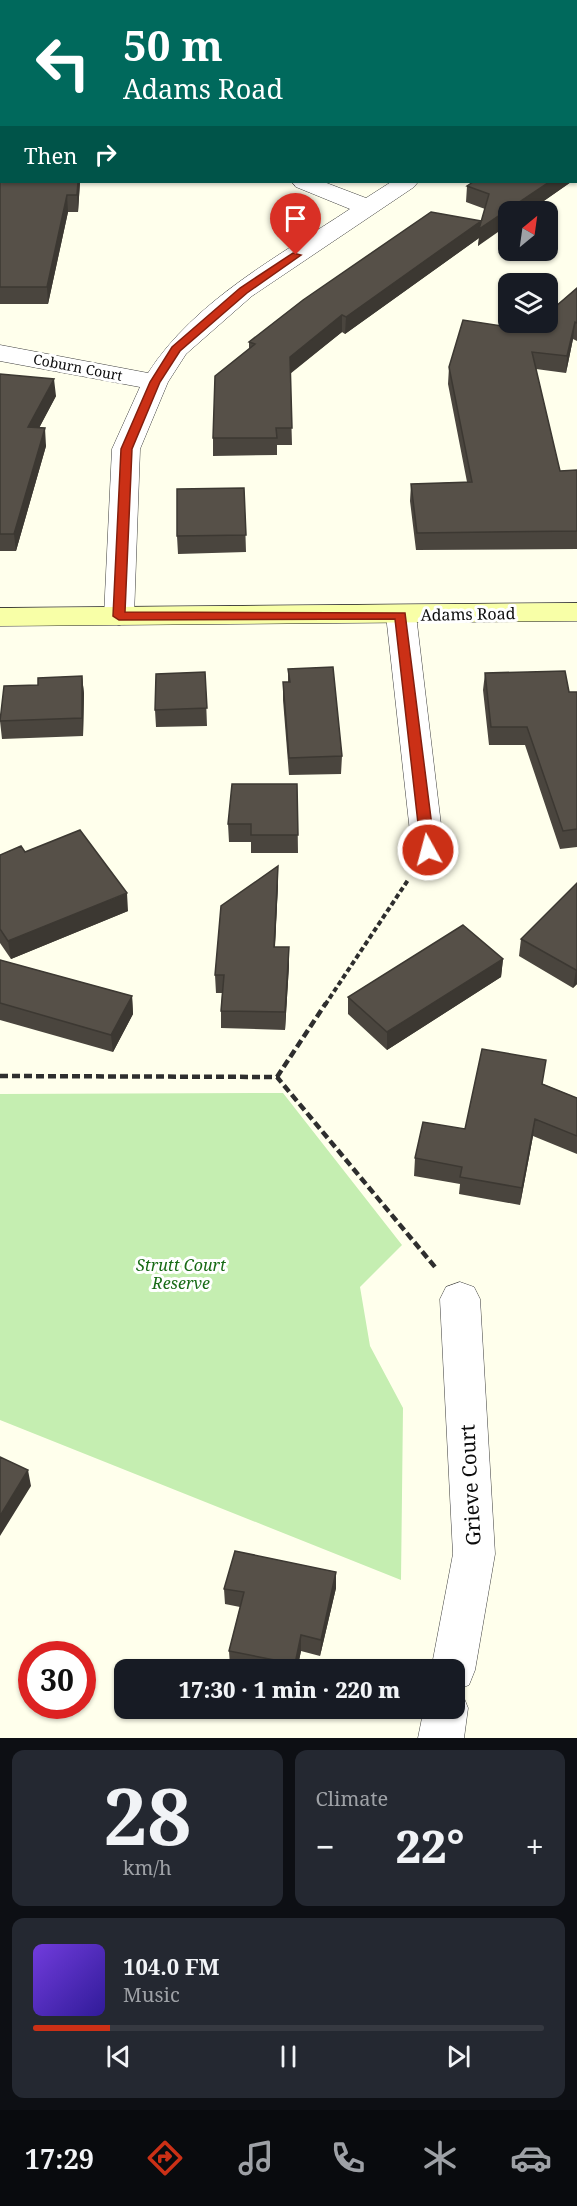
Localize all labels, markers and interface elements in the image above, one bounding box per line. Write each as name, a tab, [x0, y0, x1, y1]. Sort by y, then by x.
text: 50 m	[123, 16, 223, 73]
icon: left	[24, 24, 102, 102]
text: Adams Road	[123, 70, 283, 107]
icon: right	[89, 138, 122, 171]
text: Then	[24, 140, 77, 170]
pin	[270, 193, 321, 255]
north arrow	[498, 201, 558, 261]
map controls	[498, 201, 558, 333]
icon: arrive	[279, 202, 312, 235]
button: layers	[498, 273, 558, 333]
street label: Coburn Court	[32, 349, 124, 385]
street label: Adams Road	[420, 602, 516, 626]
position arrow	[396, 818, 460, 882]
park label: Strutt Court Reserve	[136, 1254, 226, 1294]
street label: Grieve Court	[453, 1424, 487, 1546]
speed limit sign: 30	[18, 1641, 96, 1719]
text: 17:30 · 1 min · 220 m	[179, 1674, 400, 1704]
text: 28	[103, 1762, 191, 1868]
text: Climate	[316, 1785, 388, 1812]
text: 22°	[396, 1815, 465, 1876]
text: −	[316, 1824, 335, 1869]
text: +	[526, 1824, 544, 1869]
text: km/h	[123, 1854, 172, 1881]
text: 104.0 FM	[123, 1951, 220, 1981]
text: Music	[123, 1981, 180, 2008]
icon: previous	[102, 2040, 135, 2073]
icon: pause	[272, 2040, 305, 2073]
icon: next	[442, 2040, 475, 2073]
icon: directions	[144, 2137, 186, 2179]
icon: music	[235, 2137, 277, 2179]
icon: phone	[327, 2137, 369, 2179]
icon: climate	[419, 2137, 461, 2179]
icon: car	[510, 2137, 552, 2179]
text: 17:29	[25, 2140, 94, 2177]

